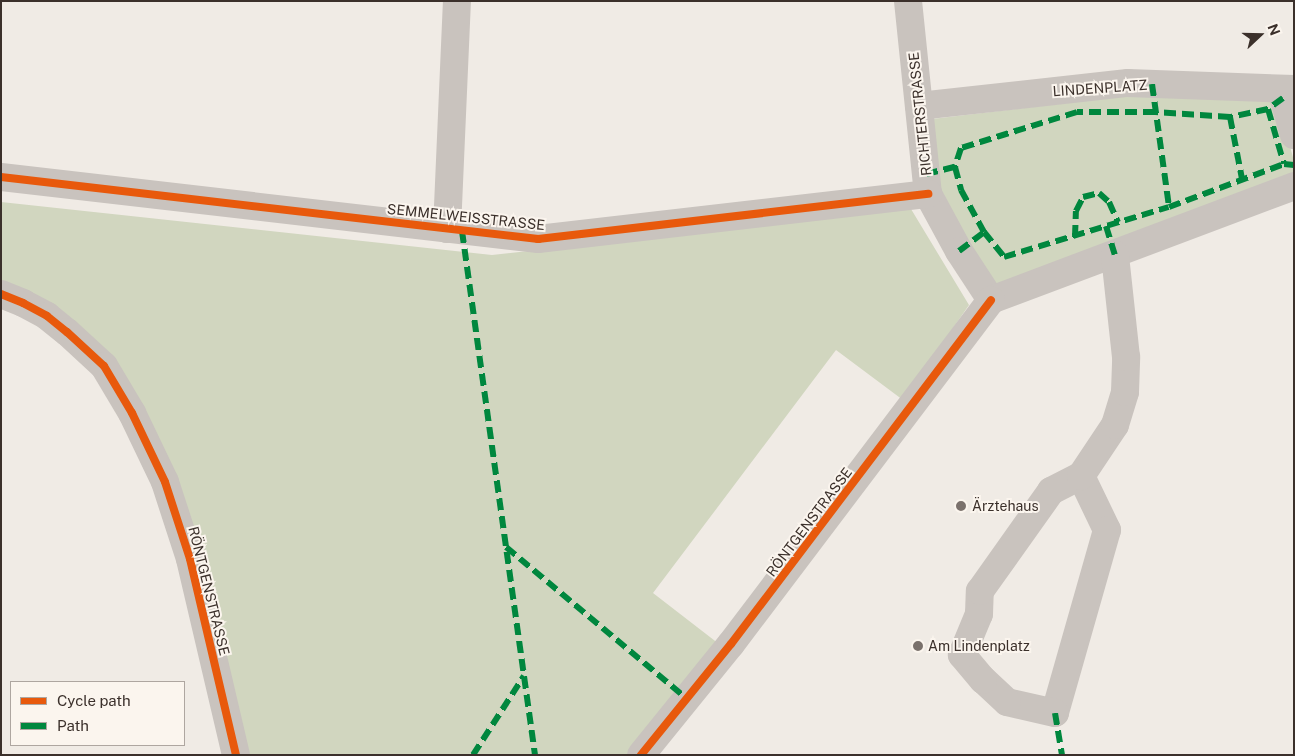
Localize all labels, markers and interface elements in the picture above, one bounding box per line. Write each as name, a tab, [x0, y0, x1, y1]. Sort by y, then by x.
north arrow	[1235, 10, 1285, 60]
text: N	[1265, 22, 1283, 38]
street label: RICHTERSTRASSE	[905, 51, 935, 177]
street label: LINDENPLATZ	[1052, 76, 1148, 100]
street label: SEMMELWEISSTRASSE	[386, 200, 546, 234]
street label: RÖNTGENSTRASSE	[763, 464, 855, 580]
place label: Ärztehaus	[972, 498, 1038, 514]
marker: Ärztehaus	[954, 499, 968, 513]
street label: RÖNTGENSTRASSE	[185, 525, 233, 657]
place label: Am Lindenplatz	[928, 638, 1030, 654]
marker: Am Lindenplatz	[912, 640, 924, 652]
legend	[10, 681, 185, 746]
text: Cycle path	[57, 692, 131, 709]
text: Path	[57, 717, 89, 734]

